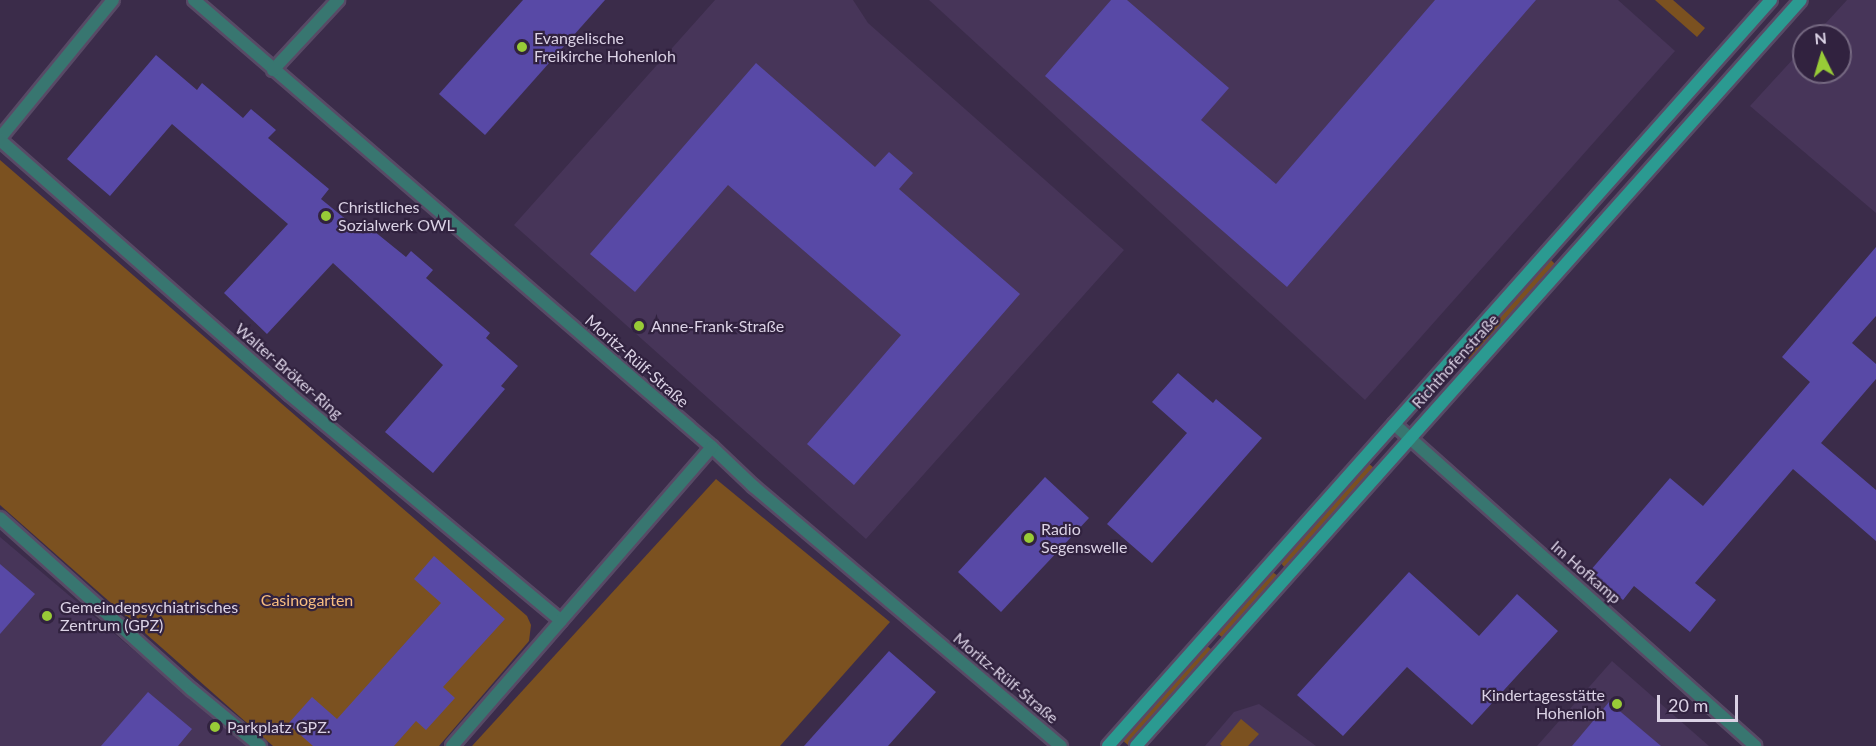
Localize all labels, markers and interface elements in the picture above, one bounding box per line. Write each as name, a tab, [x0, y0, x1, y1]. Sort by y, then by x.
north arrow	[1792, 24, 1852, 84]
place label: Evangelische Freikirche Hohenloh	[534, 28, 676, 66]
text: N	[1814, 28, 1828, 48]
marker: Evangelische Freikirche Hohenloh	[515, 40, 529, 54]
place label: Christliches Sozialwerk OWL	[338, 197, 455, 235]
marker: Christliches Sozialwerk OWL	[319, 209, 333, 223]
street label: Richthofenstraße	[1408, 310, 1502, 412]
street label: Moritz-Rülf-Straße	[581, 311, 693, 411]
place label: Anne-Frank-Straße	[651, 316, 784, 336]
street label: Walter-Bröker-Ring	[231, 319, 347, 423]
marker: Anne-Frank-Straße	[632, 319, 646, 333]
place label: Radio Segenswelle	[1041, 519, 1127, 557]
marker: Radio Segenswelle	[1022, 531, 1036, 545]
street label: Im Hofkamp	[1547, 536, 1625, 608]
park label: Casinogarten	[261, 590, 353, 610]
place label: Gemeindepsychiatrisches Zentrum (GPZ)	[60, 597, 238, 635]
marker: Gemeindepsychiatrisches Zentrum (GPZ)	[38, 607, 56, 625]
street label: Moritz-Rülf-Straße	[950, 628, 1062, 728]
scale bar	[1660, 683, 1741, 721]
place label: Kindertagesstätte Hohenloh	[1481, 685, 1605, 723]
text: 20 m	[1668, 694, 1708, 716]
marker: Kindertagesstätte Hohenloh	[1610, 697, 1624, 711]
place label: Parkplatz GPZ.	[227, 717, 331, 737]
marker: Parkplatz GPZ.	[208, 720, 222, 734]

